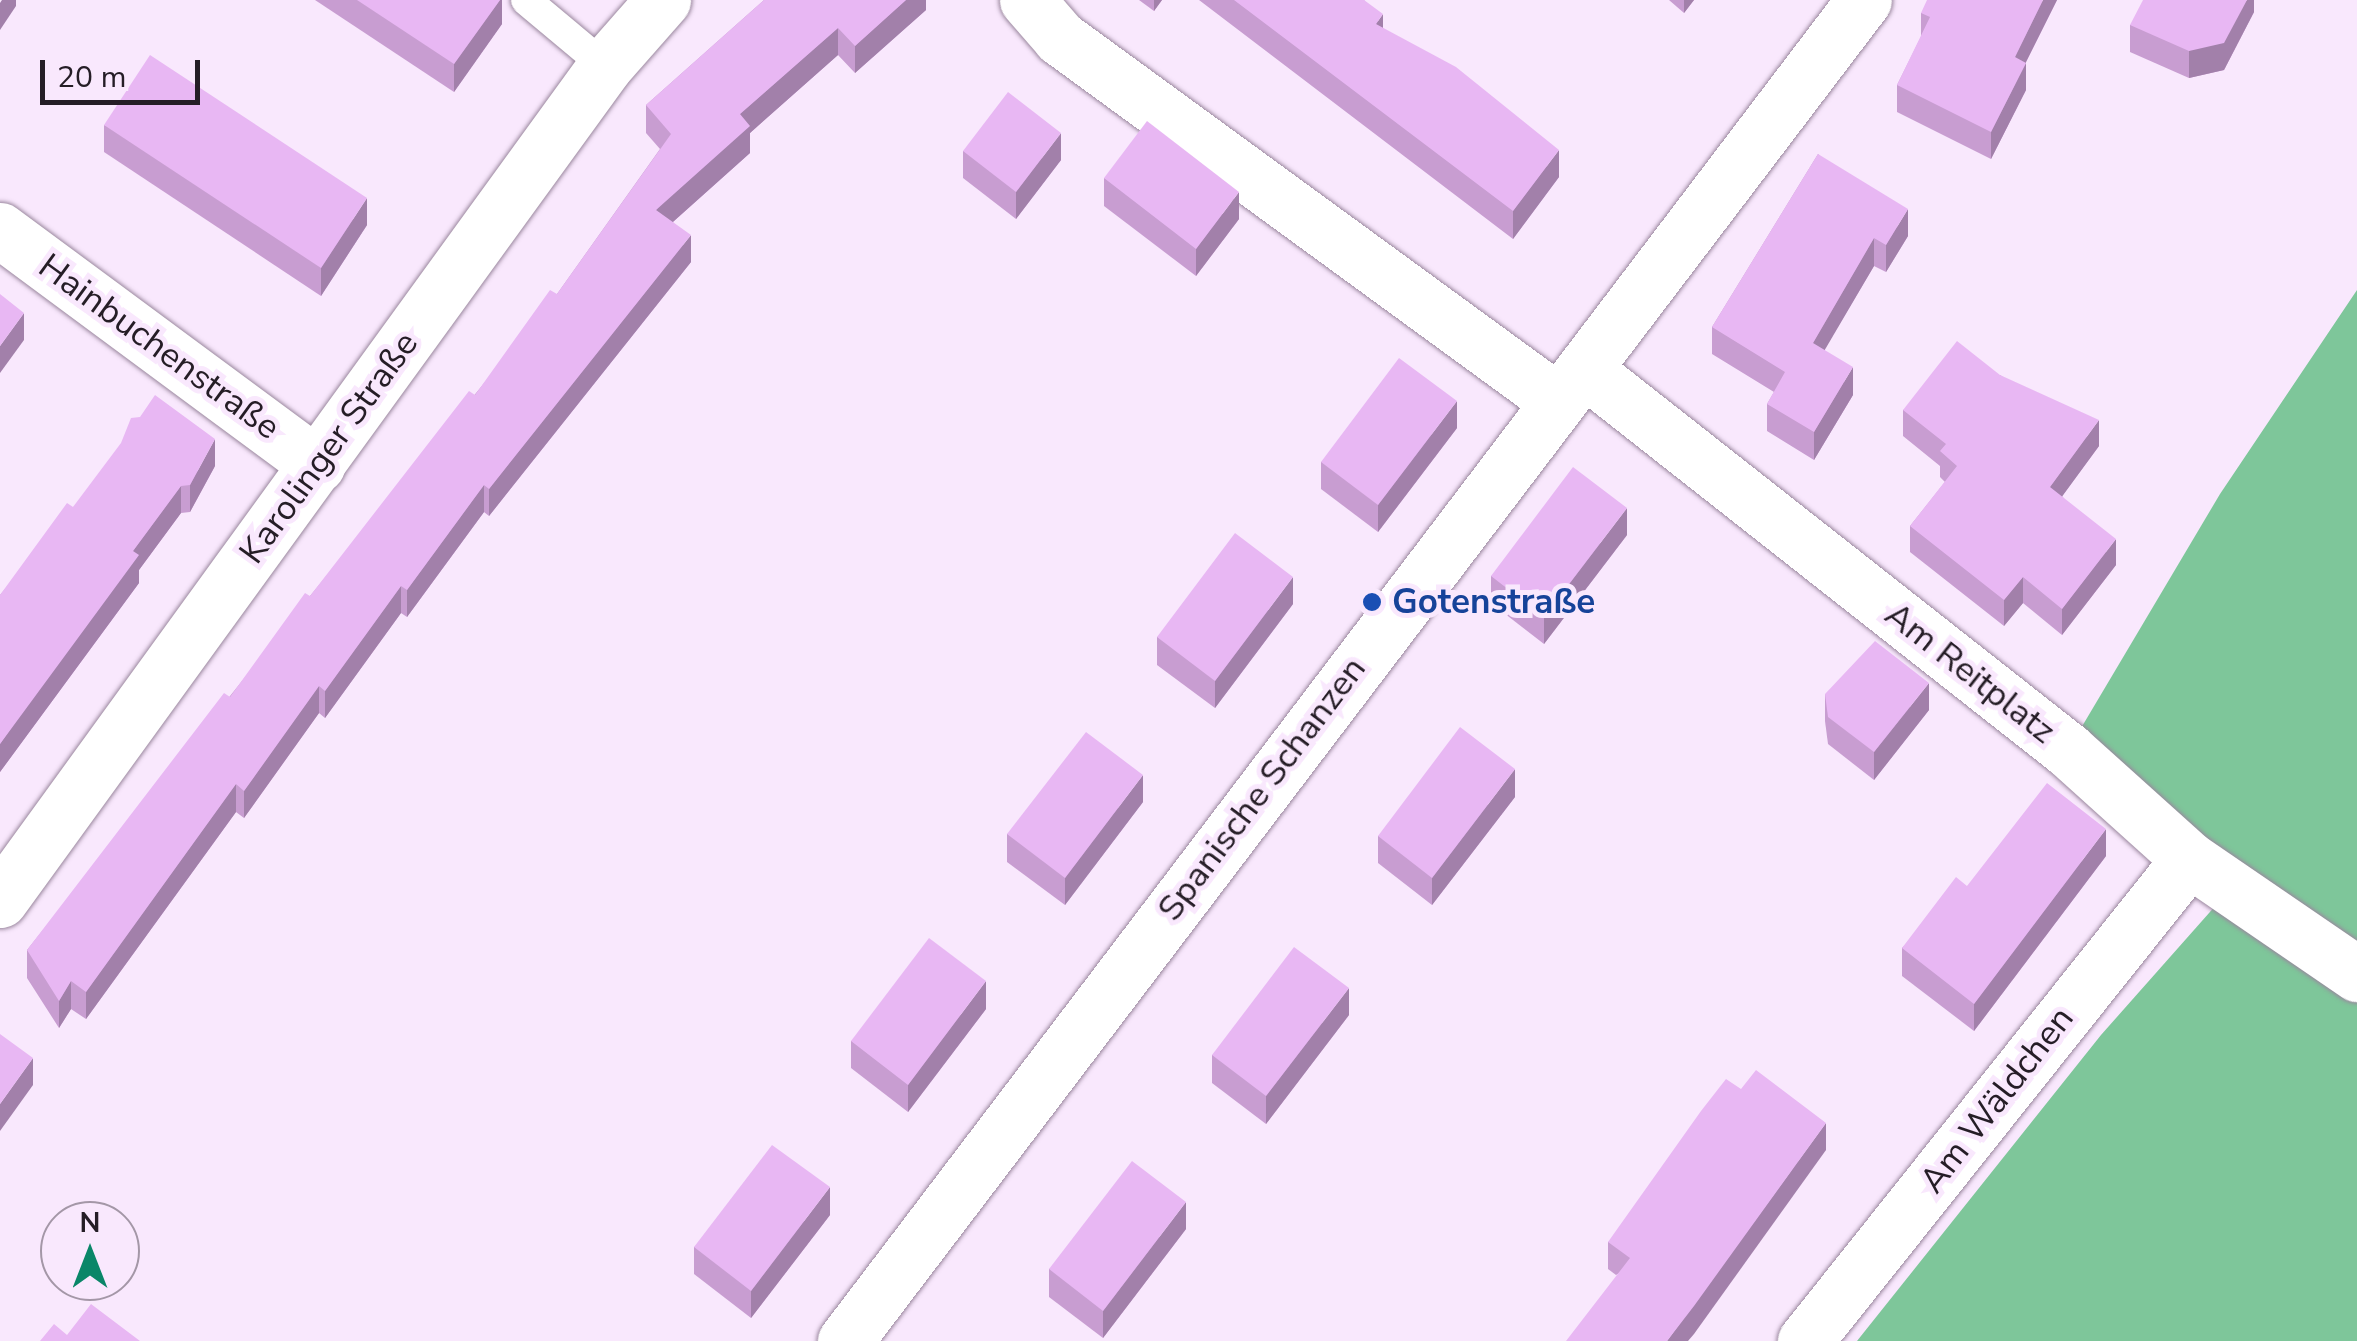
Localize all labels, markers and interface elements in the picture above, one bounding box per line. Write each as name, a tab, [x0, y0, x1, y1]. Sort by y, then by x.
scale bar	[45, 40, 205, 102]
text: 20 m	[57, 57, 126, 98]
street label: Hainbuchenstraße	[30, 245, 288, 449]
street label: Karolinger Straße	[231, 324, 427, 572]
place label: Gotenstraße	[1392, 581, 1595, 623]
marker: Gotenstraße	[1361, 591, 1383, 613]
street label: Am Reitplatz	[1877, 594, 2063, 752]
street label: Spanische Schanzen	[1149, 649, 1375, 929]
street label: Am Wäldchen	[1911, 999, 2083, 1201]
north arrow	[40, 1201, 140, 1301]
text: N	[80, 1204, 100, 1242]

